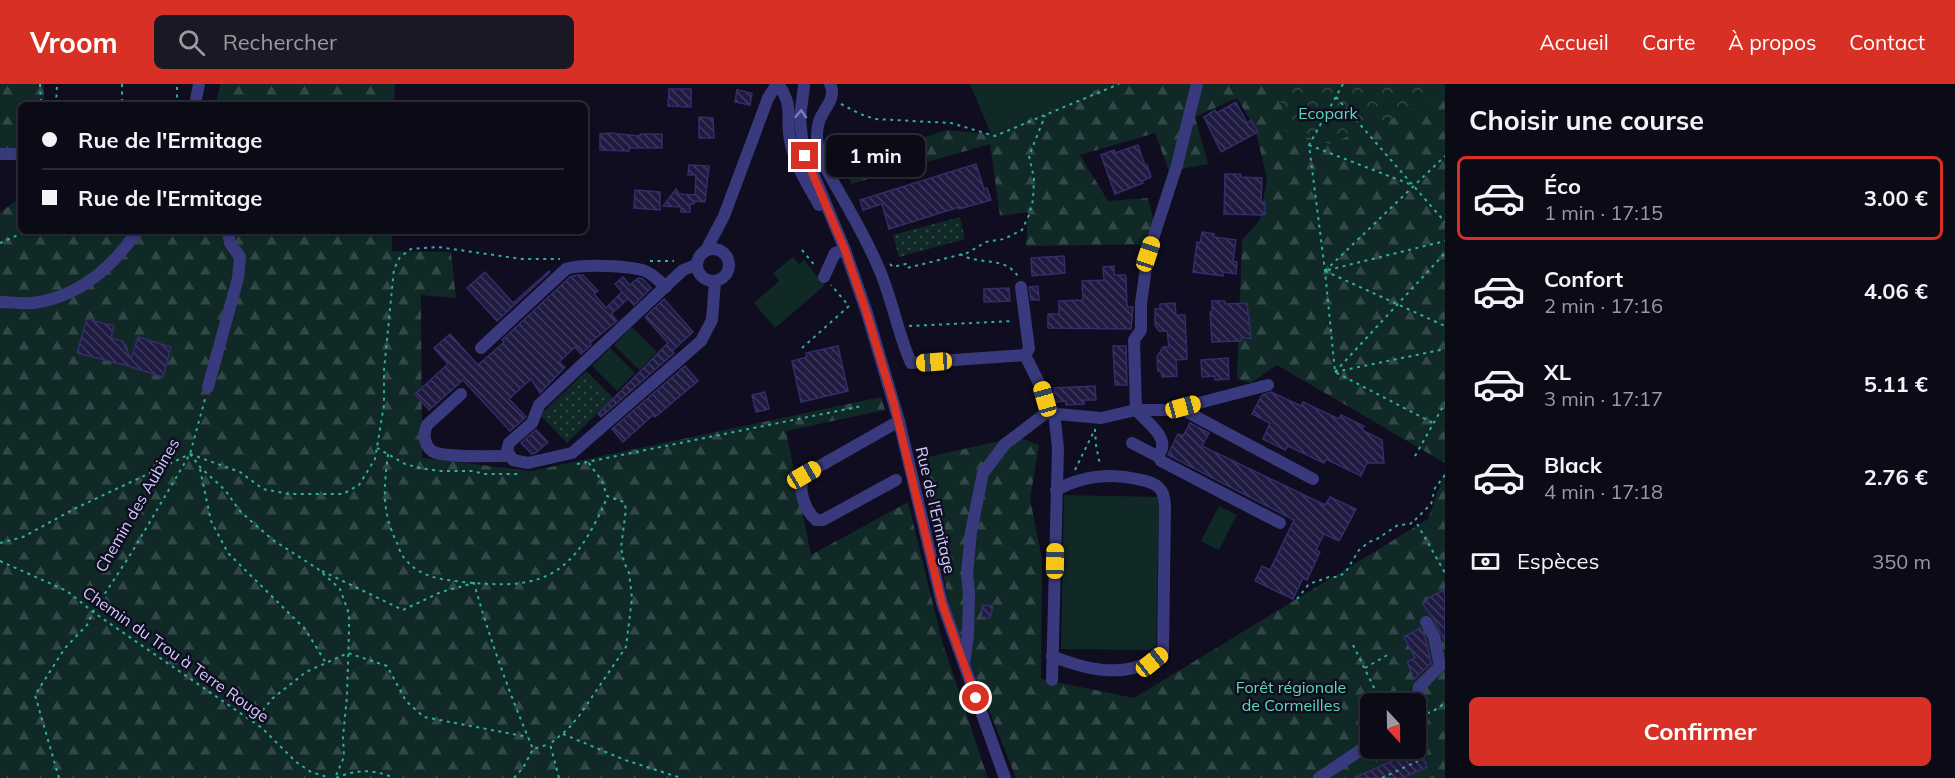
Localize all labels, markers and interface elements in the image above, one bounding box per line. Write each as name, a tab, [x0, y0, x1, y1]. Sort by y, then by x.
search box	[154, 15, 574, 69]
text: Vroom	[30, 25, 118, 60]
icon: search	[175, 26, 208, 59]
text: Rechercher	[223, 28, 337, 56]
text: Accueil	[1539, 29, 1609, 55]
text: Carte	[1642, 29, 1695, 55]
text: À propos	[1728, 29, 1816, 55]
text: Contact	[1849, 29, 1925, 55]
park label: Ecopark	[1298, 103, 1358, 123]
text: Choisir une course	[1469, 103, 1704, 137]
one-way arrow	[794, 109, 807, 118]
text: Rue de l'Ermitage	[78, 126, 262, 154]
callout: 1 min	[826, 135, 925, 177]
route end	[791, 142, 818, 169]
text: 1 min	[849, 143, 902, 168]
icon: car	[1472, 171, 1526, 225]
text: Éco	[1544, 172, 1581, 200]
text: Rue de l'Ermitage	[78, 184, 262, 212]
text: 3.00 €	[1864, 184, 1928, 212]
text: 1 min · 17:15	[1544, 200, 1663, 225]
car	[1134, 234, 1162, 274]
icon: car	[1472, 264, 1526, 318]
text: Confort	[1544, 265, 1623, 293]
text: 4.06 €	[1864, 277, 1928, 305]
text: 2 min · 17:16	[1544, 293, 1663, 318]
car	[915, 352, 953, 372]
icon: car	[1472, 357, 1526, 411]
text: XL	[1544, 358, 1571, 386]
text: 5.11 €	[1864, 370, 1928, 398]
car	[1031, 379, 1059, 419]
text: 3 min · 17:17	[1544, 386, 1663, 411]
car	[1163, 394, 1203, 420]
street label: Chemin des Aubines	[91, 434, 184, 575]
street label: Rue de l'Ermitage	[912, 445, 960, 575]
icon: car	[1472, 450, 1526, 504]
text: Black	[1544, 451, 1602, 479]
car	[784, 458, 824, 492]
text: 2.76 €	[1864, 463, 1928, 491]
text: 4 min · 17:18	[1544, 479, 1663, 504]
car	[1046, 543, 1064, 579]
icon: cash	[1469, 545, 1502, 578]
text: Espèces	[1517, 547, 1599, 575]
text: 350 m	[1872, 549, 1931, 574]
street label: Chemin du Trou à Terre Rouge	[79, 582, 273, 726]
car	[1132, 644, 1172, 680]
park label: Forêt régionale de Cormeilles	[1236, 677, 1346, 715]
route start	[962, 684, 989, 711]
north arrow	[1360, 693, 1426, 759]
map controls	[1360, 693, 1426, 759]
button: Confirmer	[1469, 697, 1931, 766]

